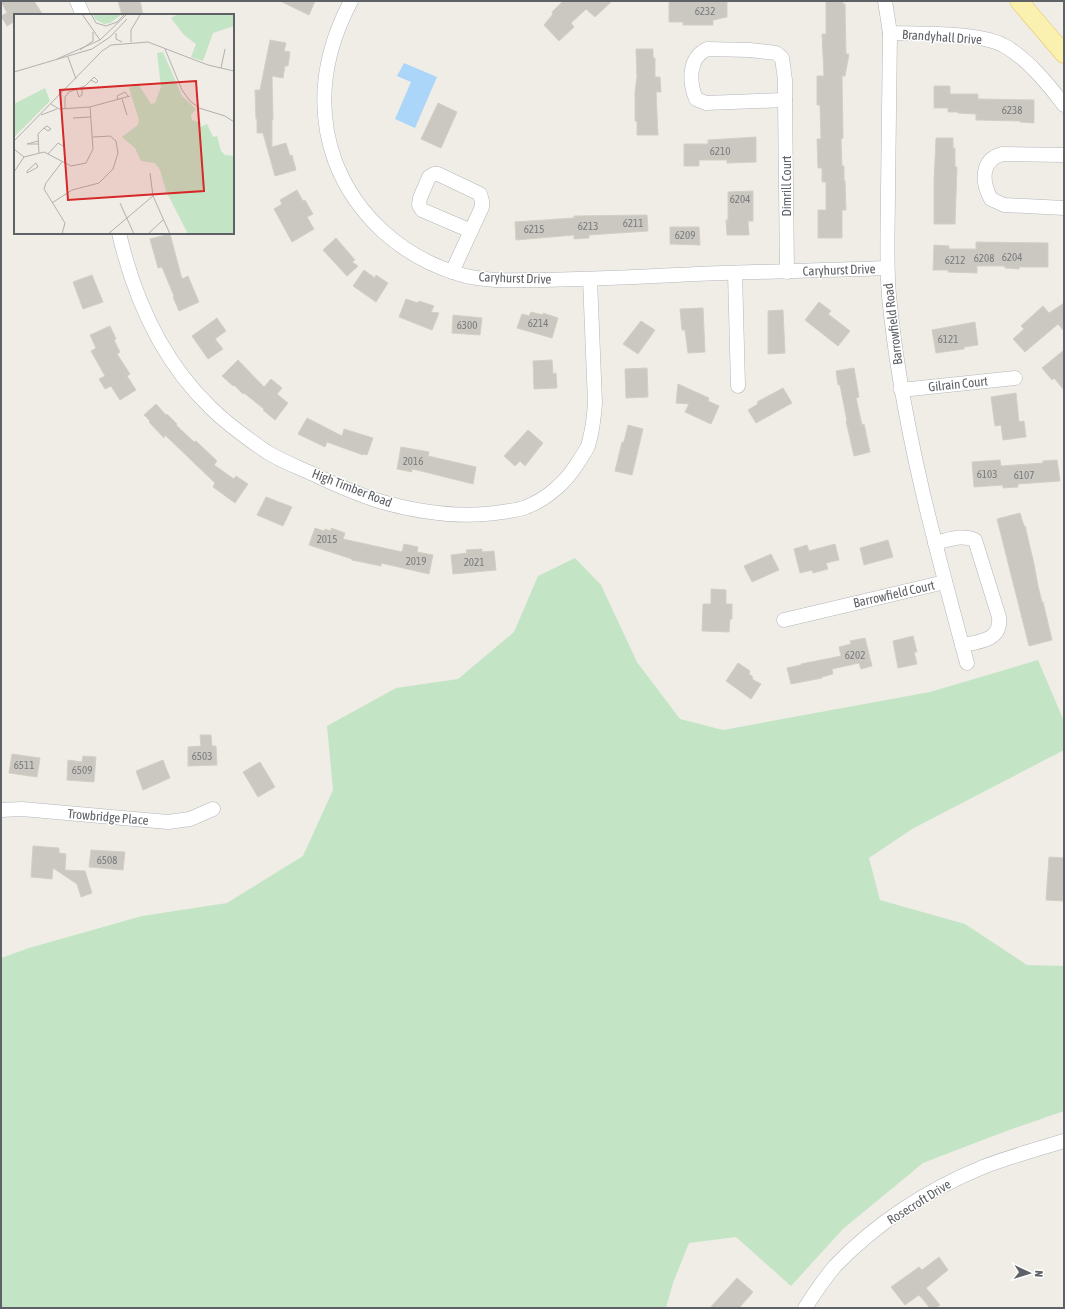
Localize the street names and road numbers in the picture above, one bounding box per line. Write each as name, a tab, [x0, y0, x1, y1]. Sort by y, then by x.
street label: Brandyhall Drive	[902, 27, 982, 47]
street label: Dimrill Court	[779, 155, 794, 216]
street label: Caryhurst Drive	[802, 261, 876, 279]
street label: Caryhurst Drive	[478, 269, 552, 287]
street label: Barrowfield Road	[881, 282, 905, 366]
street label: Gilrain Court	[928, 373, 989, 395]
street label: High Timber Road	[310, 466, 394, 510]
street label: Barrowfield Court	[852, 577, 936, 611]
street label: Trowbridge Place	[67, 806, 149, 828]
street label: Rosecroft Drive	[884, 1176, 954, 1227]

